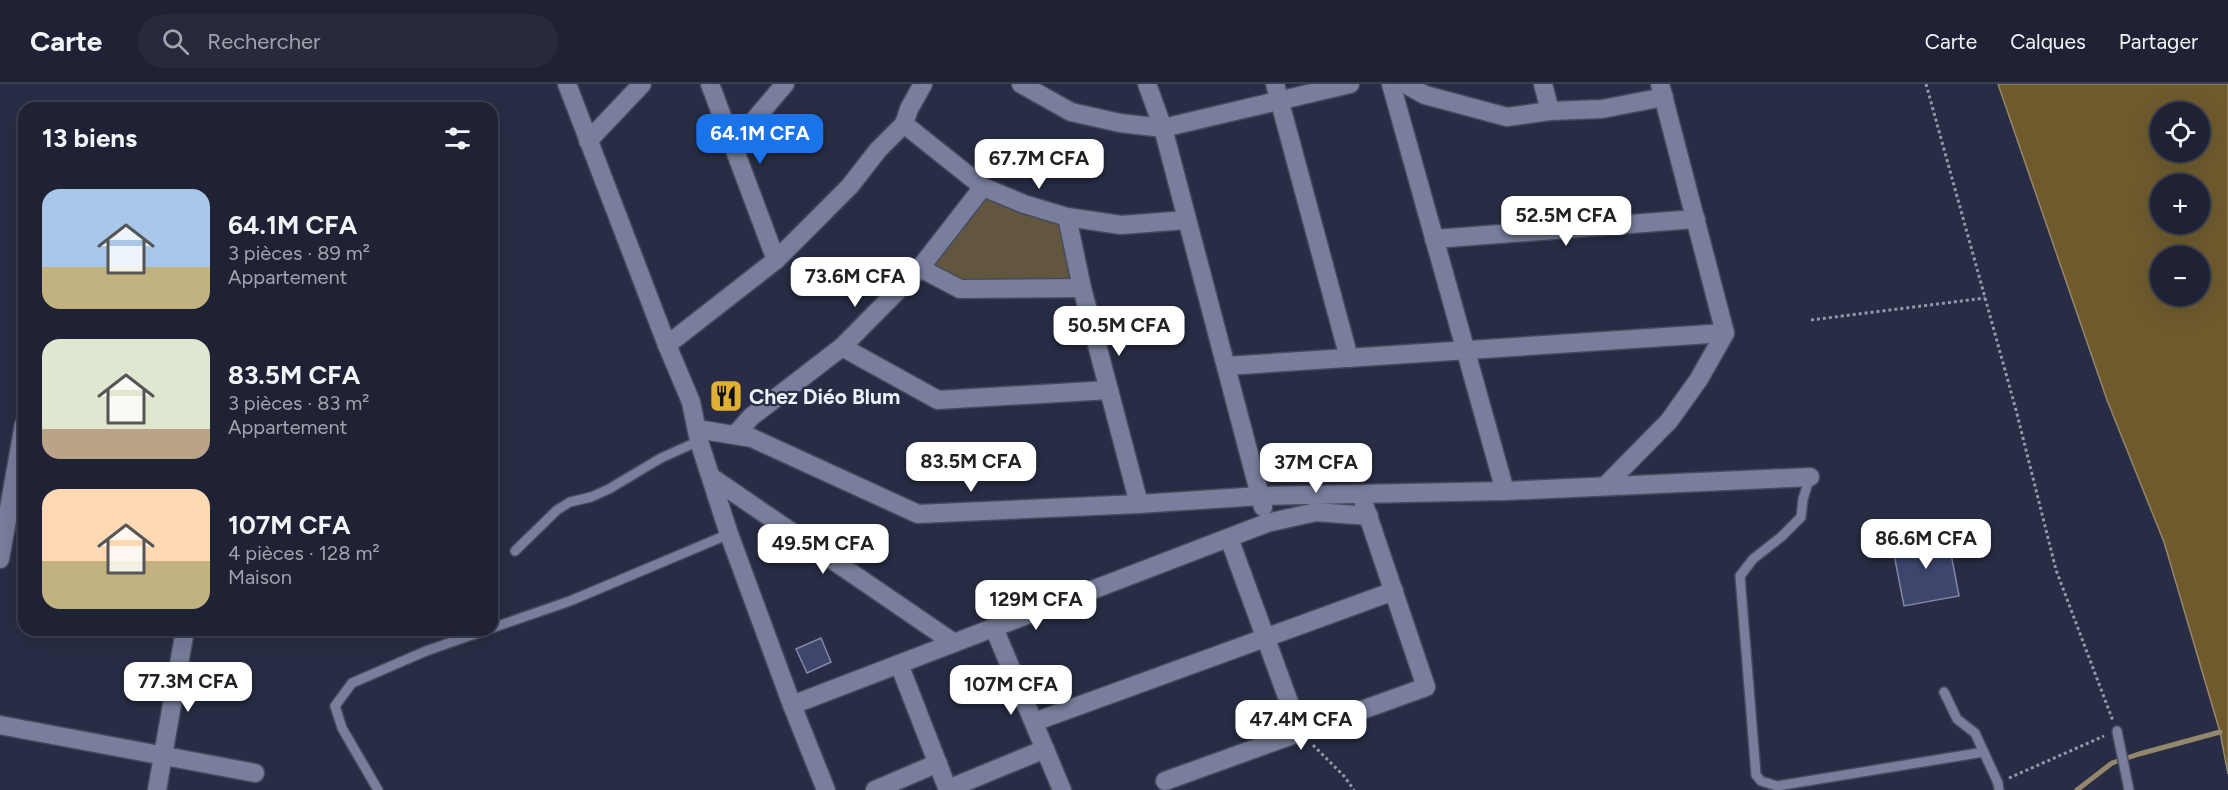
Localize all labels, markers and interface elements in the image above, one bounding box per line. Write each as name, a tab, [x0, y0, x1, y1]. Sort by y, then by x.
search box	[138, 14, 558, 68]
text: Carte	[30, 24, 102, 58]
icon: search	[159, 25, 192, 58]
text: Rechercher	[207, 28, 320, 55]
text: Carte	[1925, 29, 1977, 54]
text: Calques	[2010, 29, 2086, 54]
text: Partager	[2119, 29, 2198, 54]
map controls	[2150, 102, 2210, 306]
button: locate	[2150, 102, 2210, 162]
pin: 64.1M CFA	[691, 114, 829, 165]
text: 64.1M CFA	[710, 121, 810, 145]
text: 13 biens	[42, 122, 137, 154]
icon: filters	[441, 122, 474, 155]
pin: 67.7M CFA	[970, 139, 1108, 190]
text: 67.7M CFA	[989, 146, 1089, 170]
button: +	[2150, 174, 2210, 234]
pin: 52.5M CFA	[1497, 196, 1635, 247]
text: 52.5M CFA	[1515, 203, 1617, 227]
text: 64.1M CFA	[228, 209, 357, 241]
icon: home	[90, 213, 162, 285]
text: 3 pièces · 89 m²	[228, 241, 370, 265]
button: −	[2150, 246, 2210, 306]
pin: 73.6M CFA	[786, 257, 924, 308]
text: 73.6M CFA	[805, 264, 905, 288]
text: Appartement	[228, 265, 347, 289]
pin: 50.5M CFA	[1050, 306, 1188, 357]
text: 50.5M CFA	[1068, 313, 1170, 337]
text: 83.5M CFA	[228, 359, 360, 391]
icon: home	[90, 363, 162, 435]
restaurant icon: Chez Diéo Blum	[708, 378, 744, 414]
place label: Chez Diéo Blum	[749, 384, 900, 409]
text: 3 pièces · 83 m²	[228, 391, 370, 415]
text: Appartement	[228, 415, 347, 439]
pin: 83.5M CFA	[902, 442, 1040, 493]
pin: 37M CFA	[1261, 443, 1371, 494]
text: 83.5M CFA	[920, 449, 1022, 473]
text: 37M CFA	[1274, 450, 1358, 474]
text: 107M CFA	[228, 509, 351, 541]
icon: home	[90, 513, 162, 585]
pin: 86.6M CFA	[1857, 519, 1995, 570]
pin: 49.5M CFA	[754, 524, 892, 575]
text: 86.6M CFA	[1875, 526, 1977, 550]
text: 49.5M CFA	[772, 531, 874, 555]
text: 4 pièces · 128 m²	[228, 541, 380, 565]
text: Maison	[228, 565, 292, 589]
pin: 129M CFA	[974, 580, 1098, 631]
text: 129M CFA	[989, 587, 1083, 611]
pin: 77.3M CFA	[119, 662, 257, 713]
pin: 107M CFA	[949, 665, 1073, 716]
text: 77.3M CFA	[138, 669, 238, 693]
text: 107M CFA	[964, 672, 1058, 696]
pin: 47.4M CFA	[1232, 700, 1370, 751]
text: 47.4M CFA	[1249, 707, 1353, 731]

